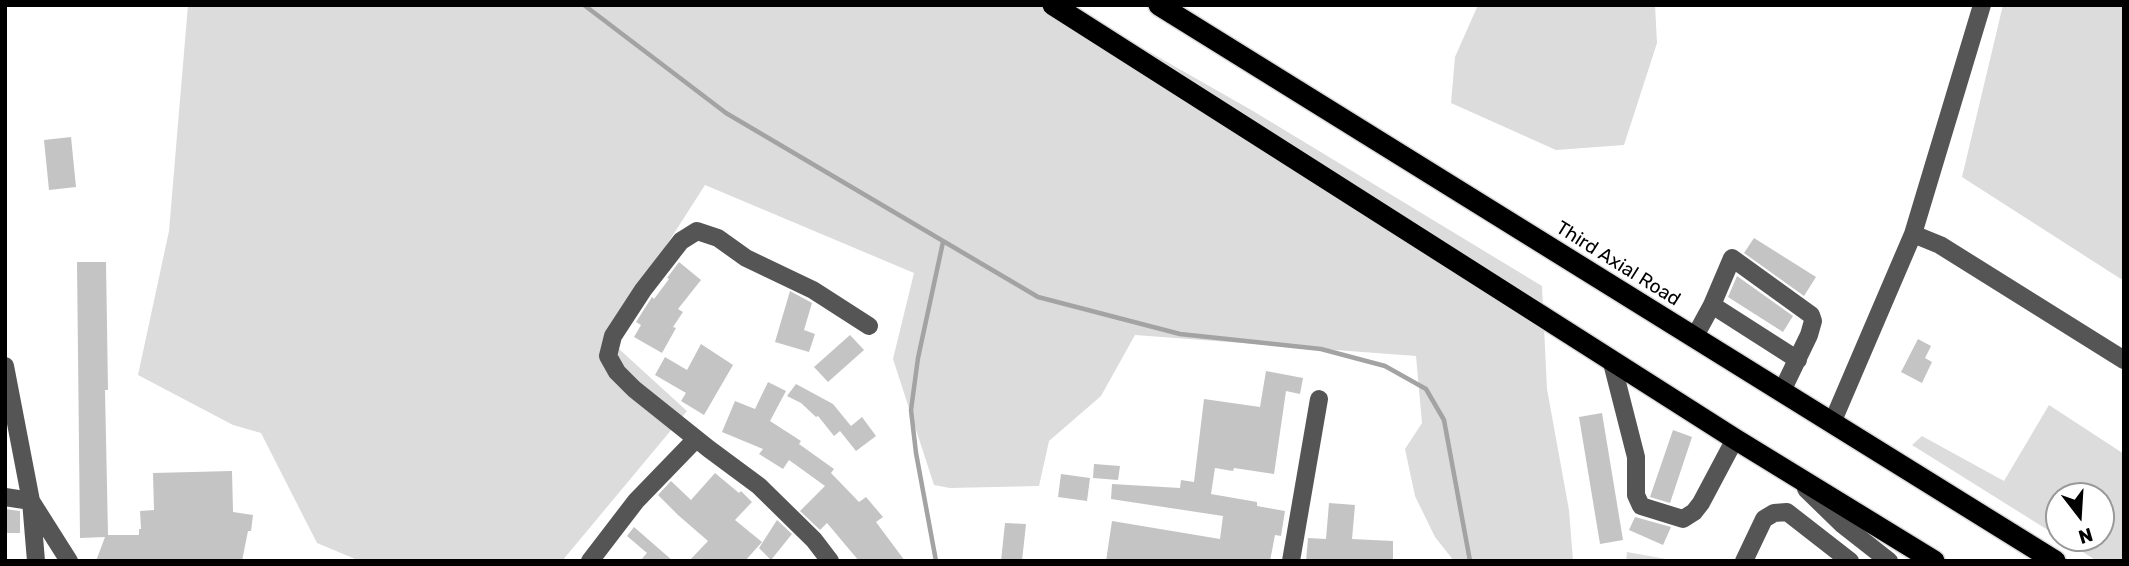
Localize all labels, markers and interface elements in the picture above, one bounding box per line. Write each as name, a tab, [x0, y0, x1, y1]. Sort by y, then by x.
street label: Third Axial Road	[1552, 217, 1684, 311]
north arrow	[2045, 482, 2115, 552]
text: N	[2076, 523, 2096, 549]

